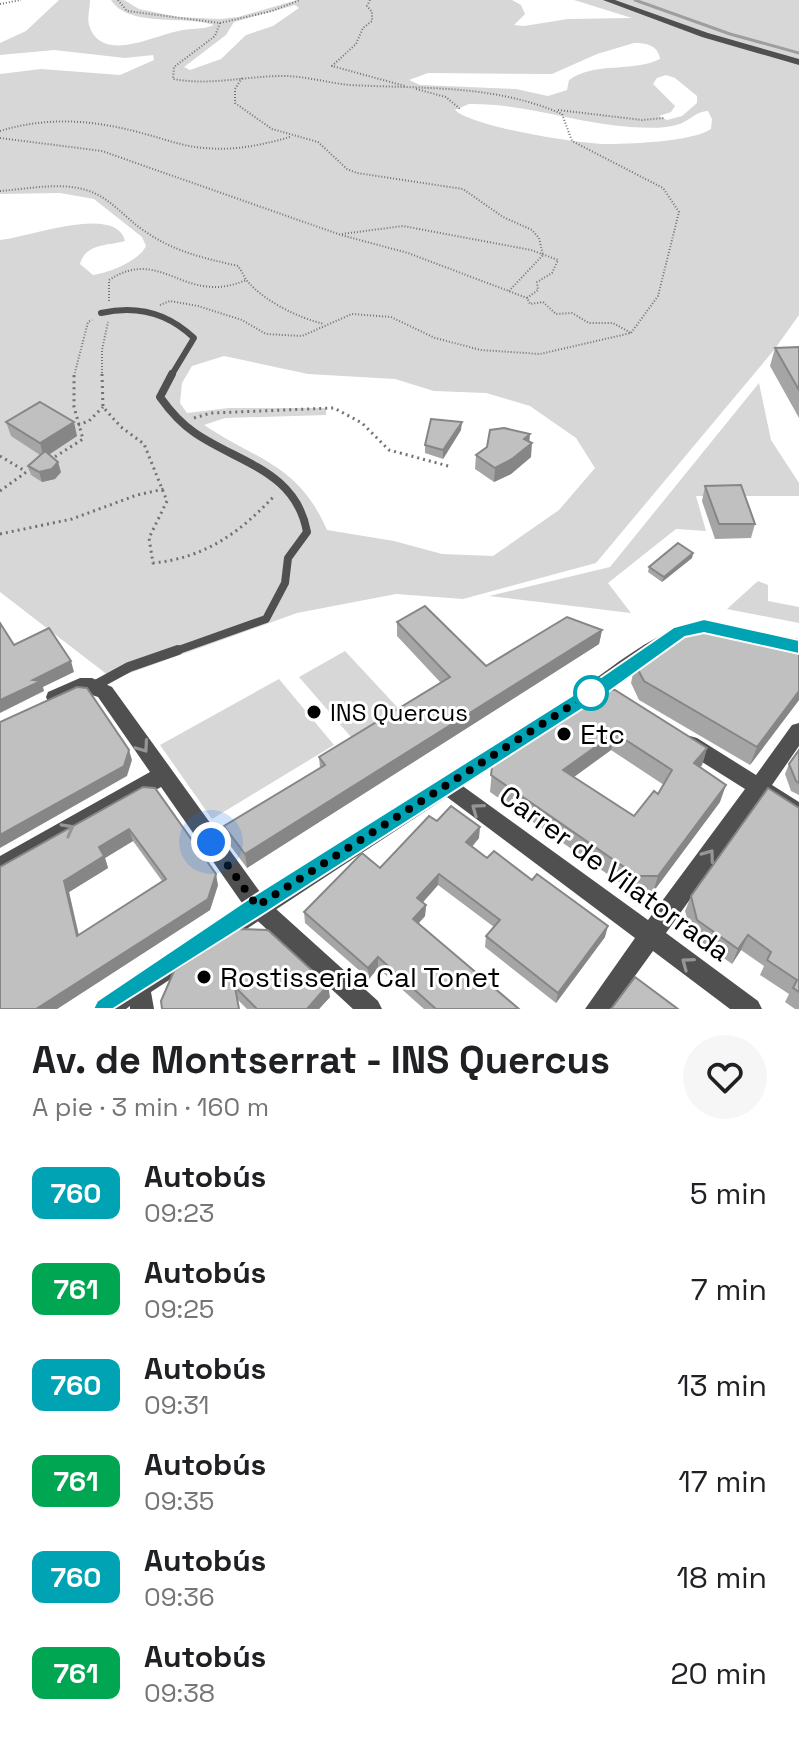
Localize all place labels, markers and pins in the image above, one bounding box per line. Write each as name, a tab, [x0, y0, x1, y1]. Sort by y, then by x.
unlabelled marker	[574, 676, 608, 710]
place label: INS Quercus	[330, 697, 468, 728]
marker: INS Quercus	[305, 703, 323, 721]
place label: Etc	[580, 716, 625, 752]
marker: Etc	[555, 725, 573, 743]
place label: Rostisseria Cal Tonet	[220, 959, 500, 995]
marker: Rostisseria Cal Tonet	[195, 968, 213, 986]

